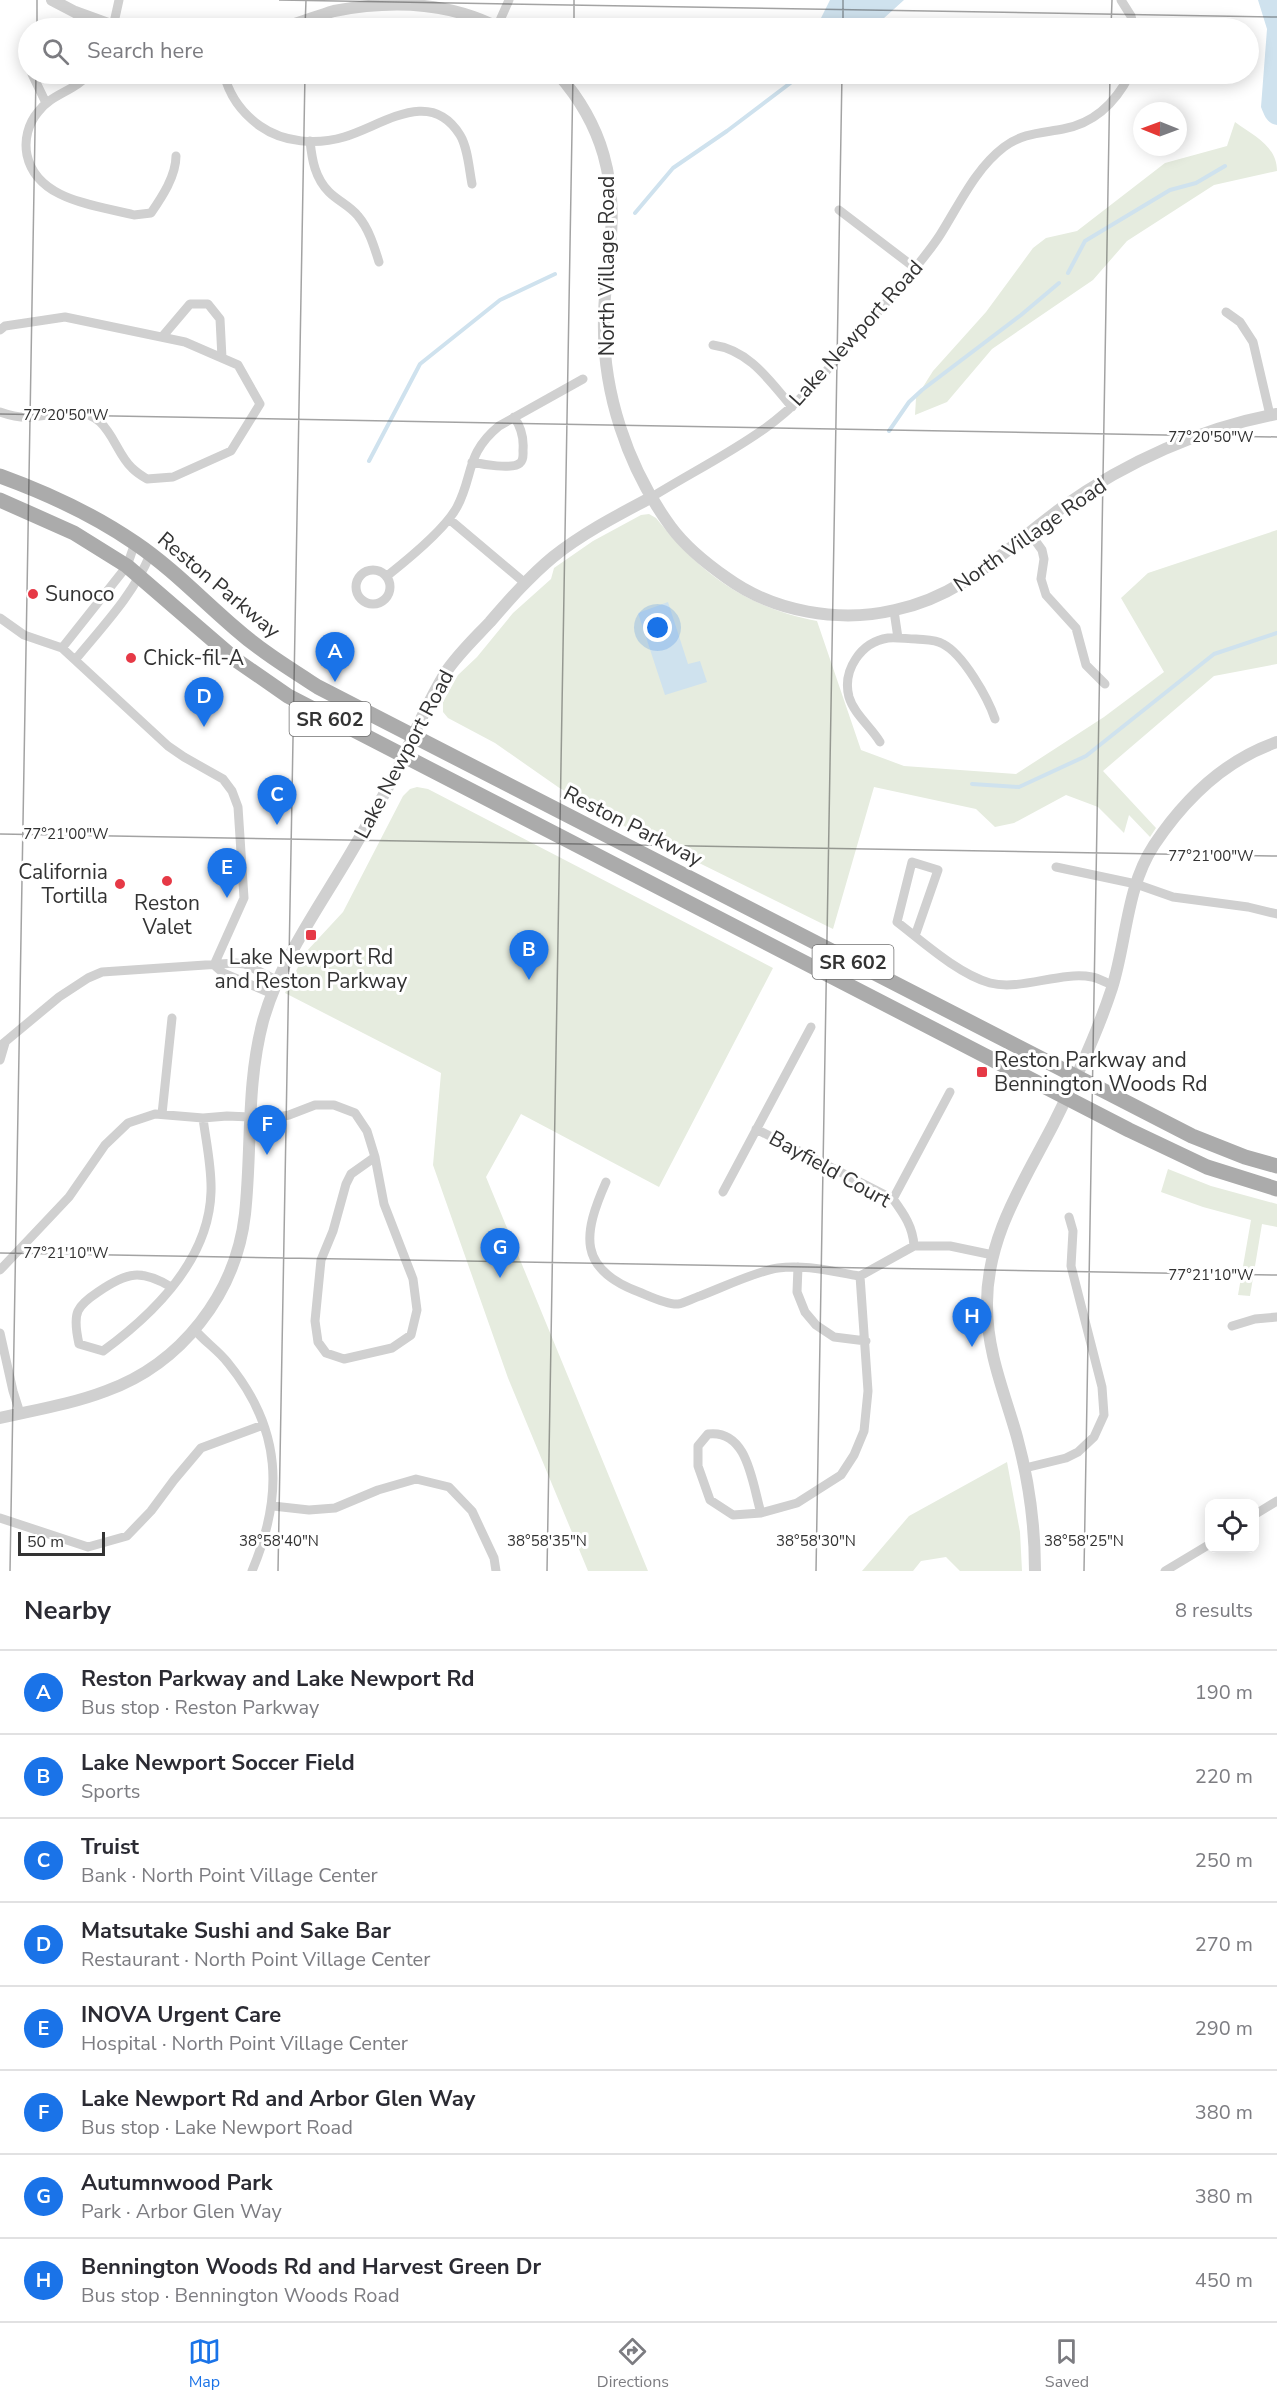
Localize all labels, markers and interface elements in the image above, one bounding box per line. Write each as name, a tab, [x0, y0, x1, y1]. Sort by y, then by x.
search box	[18, 18, 1259, 84]
icon: search	[39, 35, 72, 68]
text: Search here	[87, 36, 204, 66]
north arrow	[1133, 102, 1187, 156]
street label: North Village Road	[593, 176, 621, 356]
street label: Lake Newport Road	[783, 254, 929, 412]
text: 77°20'50"W	[23, 405, 109, 425]
text: 77°20'50"W	[1168, 427, 1254, 447]
street label: North Village Road	[948, 472, 1112, 598]
street label: Reston Parkway	[152, 525, 286, 645]
place label: Sunoco	[45, 580, 115, 608]
marker: Sunoco	[26, 587, 40, 601]
your location	[643, 613, 672, 642]
pin: A	[316, 632, 354, 682]
place label: Chick-fil-A	[143, 644, 244, 672]
marker: Chick-fil-A	[124, 651, 138, 665]
street label: Lake Newport Road	[348, 665, 460, 843]
pin: D	[184, 678, 224, 727]
road number: SR 602	[290, 702, 370, 736]
pin: C	[258, 776, 296, 825]
street label: Reston Parkway	[559, 779, 707, 873]
text: 77°21'00"W	[23, 824, 109, 844]
text: 77°21'00"W	[1168, 846, 1254, 866]
pin: E	[208, 848, 246, 898]
place label: California Tortilla	[18, 858, 108, 910]
marker: Reston Valet	[160, 874, 174, 888]
marker: California Tortilla	[113, 877, 127, 891]
place label: Reston Valet	[134, 889, 200, 941]
marker: Lake Newport Rd and Reston Parkway	[304, 928, 318, 942]
pin: B	[510, 930, 548, 980]
place label: Lake Newport Rd and Reston Parkway	[215, 943, 408, 995]
road number: SR 602	[812, 945, 894, 979]
place label: Reston Parkway and Bennington Woods Rd	[994, 1046, 1208, 1098]
marker: Reston Parkway and Bennington Woods Rd	[975, 1065, 989, 1079]
pin: F	[248, 1106, 286, 1155]
street label: Bayfield Court	[764, 1124, 896, 1214]
pin: G	[480, 1228, 520, 1278]
text: 77°21'10"W	[23, 1243, 109, 1263]
text: 77°21'10"W	[1168, 1265, 1254, 1285]
pin: H	[952, 1298, 992, 1347]
map controls	[1205, 1499, 1259, 1553]
button: locate	[1205, 1499, 1259, 1553]
scale bar	[18, 1529, 105, 1556]
text: 50 m	[27, 1531, 64, 1553]
text: 38°58'40"N	[239, 1531, 319, 1551]
text: 38°58'35"N	[507, 1531, 587, 1551]
text: 38°58'30"N	[776, 1531, 856, 1551]
text: 38°58'25"N	[1044, 1531, 1124, 1551]
text: Nearby	[24, 1593, 111, 1628]
text: 8 results	[1175, 1597, 1253, 1624]
text: Reston Parkway and Lake Newport Rd	[81, 1664, 474, 1694]
text: A	[36, 1679, 51, 1706]
text: 190 m	[1195, 1679, 1253, 1706]
text: Bus stop · Reston Parkway	[81, 1694, 319, 1721]
text: Lake Newport Soccer Field	[81, 1748, 355, 1778]
text: B	[37, 1763, 50, 1790]
text: 220 m	[1195, 1763, 1253, 1790]
text: Sports	[81, 1778, 140, 1805]
text: Truist	[81, 1832, 139, 1862]
text: C	[37, 1847, 50, 1874]
text: 250 m	[1195, 1847, 1253, 1874]
text: Bank · North Point Village Center	[81, 1862, 378, 1889]
text: Matsutake Sushi and Sake Bar	[81, 1916, 391, 1946]
text: D	[36, 1931, 51, 1958]
text: 270 m	[1195, 1931, 1253, 1958]
text: Restaurant · North Point Village Center	[81, 1946, 430, 1973]
text: INOVA Urgent Care	[81, 2000, 281, 2030]
text: E	[38, 2015, 49, 2042]
text: 290 m	[1195, 2015, 1253, 2042]
text: Hospital · North Point Village Center	[81, 2030, 408, 2057]
text: Lake Newport Rd and Arbor Glen Way	[81, 2084, 475, 2114]
text: F	[38, 2099, 49, 2126]
text: 380 m	[1195, 2099, 1253, 2126]
text: Bus stop · Lake Newport Road	[81, 2114, 353, 2141]
text: Autumnwood Park	[81, 2168, 273, 2198]
text: G	[36, 2183, 51, 2210]
text: 380 m	[1195, 2183, 1253, 2210]
text: Park · Arbor Glen Way	[81, 2198, 282, 2225]
text: Bennington Woods Rd and Harvest Green Dr	[81, 2252, 541, 2282]
text: H	[36, 2267, 51, 2294]
text: 450 m	[1195, 2267, 1253, 2294]
text: Bus stop · Bennington Woods Road	[81, 2282, 400, 2309]
tab: Map	[188, 2335, 221, 2393]
tab: Directions	[597, 2335, 669, 2393]
tab: Saved	[1045, 2335, 1089, 2393]

